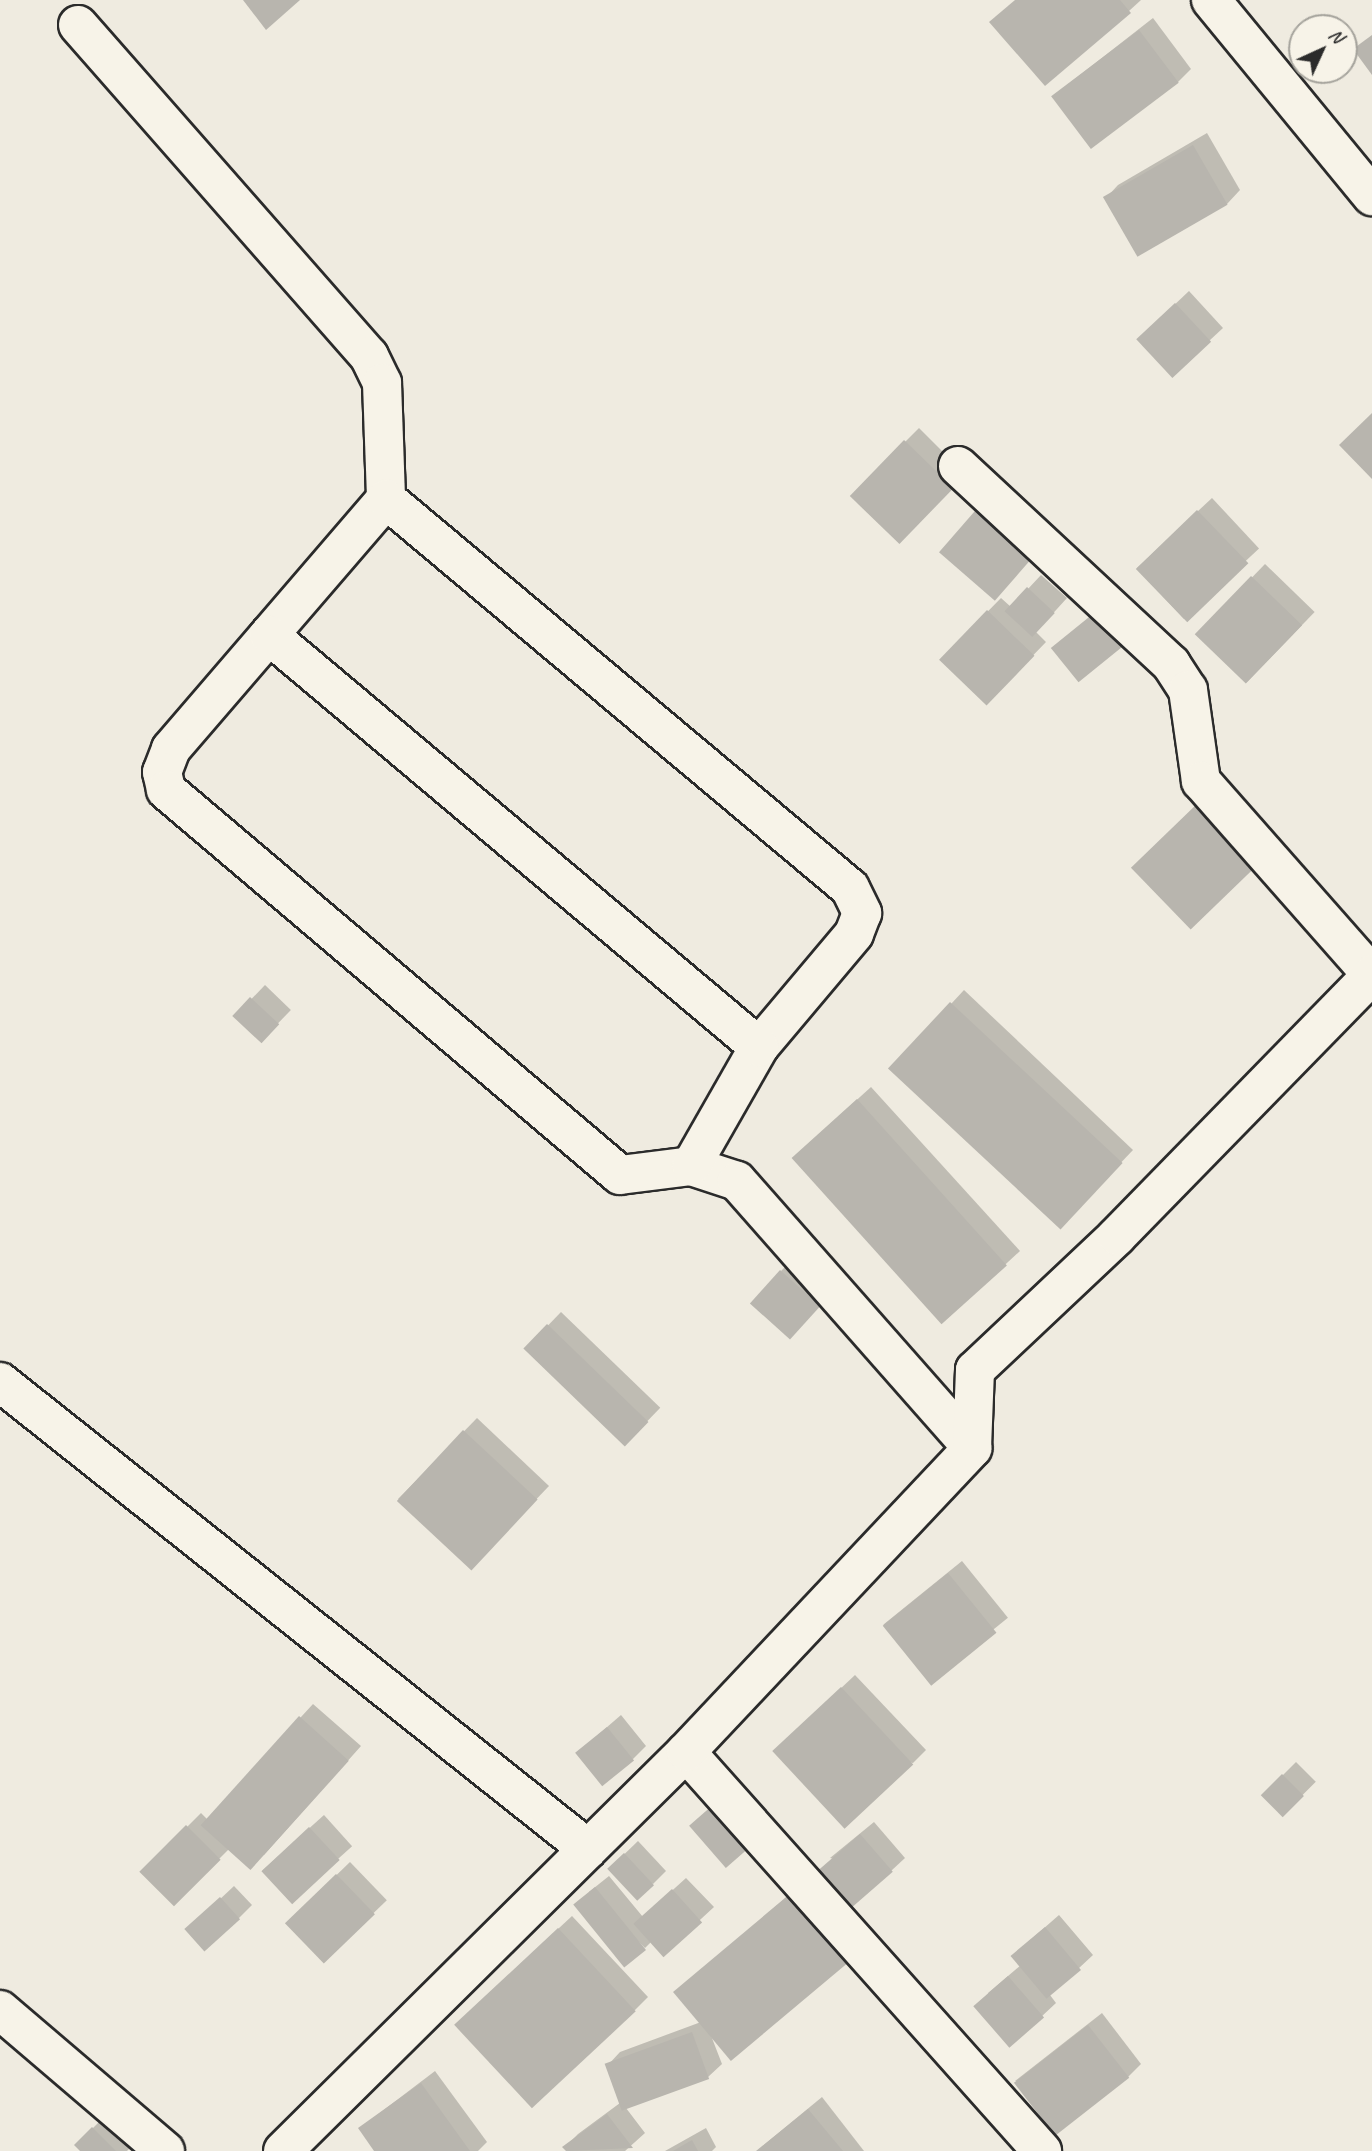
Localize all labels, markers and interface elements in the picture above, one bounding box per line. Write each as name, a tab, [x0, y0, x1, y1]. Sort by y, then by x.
north arrow	[1288, 14, 1358, 84]
text: N	[1324, 23, 1349, 48]

